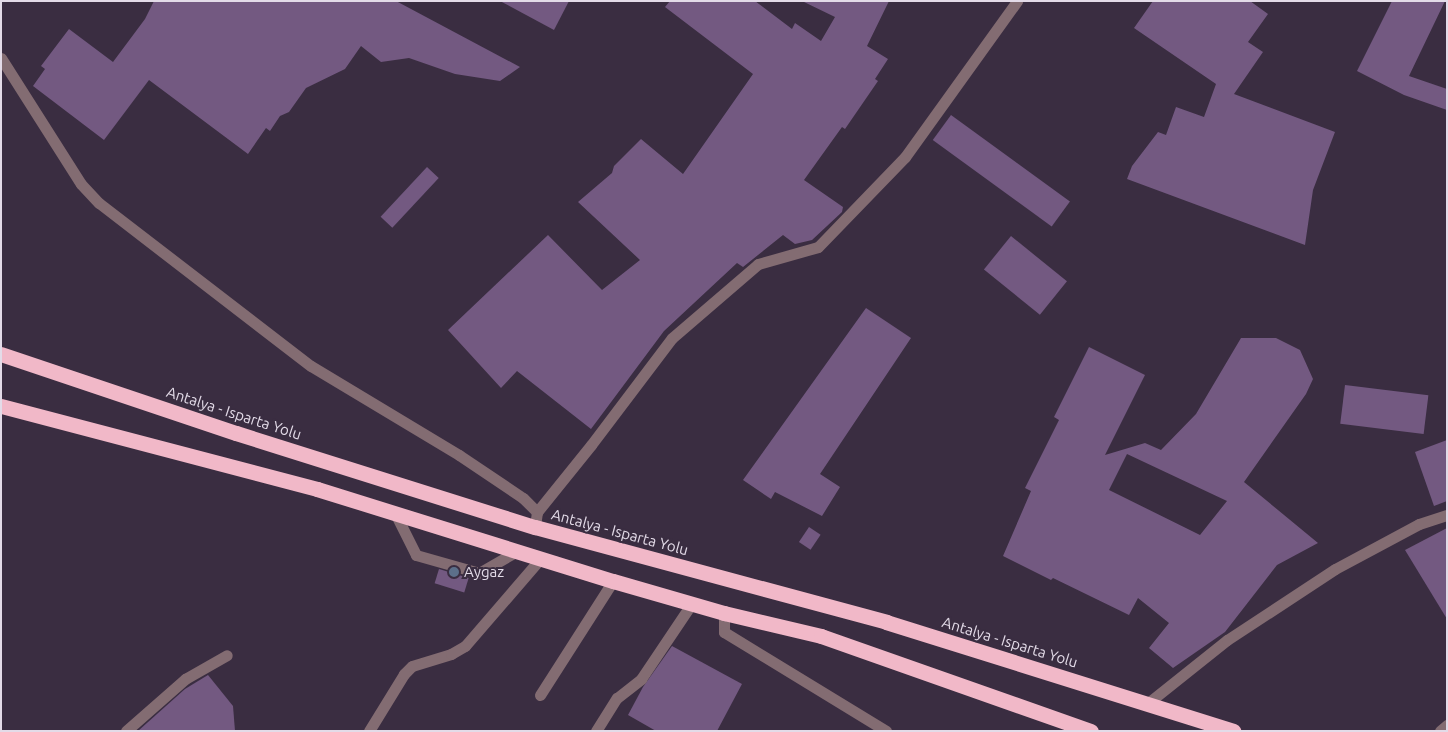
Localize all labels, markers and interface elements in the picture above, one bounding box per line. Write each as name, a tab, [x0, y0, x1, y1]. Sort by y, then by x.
street label: Antalya - Isparta Yolu	[164, 383, 304, 443]
street label: Antalya - Isparta Yolu	[550, 505, 690, 559]
place label: Aygaz	[464, 563, 504, 581]
marker: Aygaz	[448, 566, 460, 578]
street label: Antalya - Isparta Yolu	[940, 613, 1080, 671]

